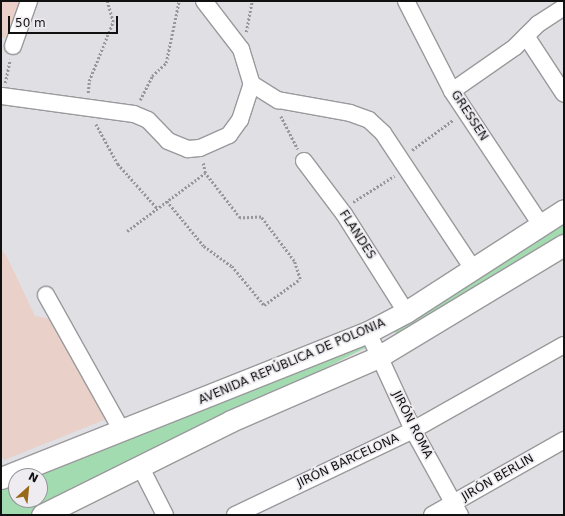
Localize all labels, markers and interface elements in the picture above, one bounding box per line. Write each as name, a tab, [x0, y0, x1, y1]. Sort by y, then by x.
scale bar	[10, 8, 120, 34]
text: 50 m	[15, 16, 46, 30]
street label: GRESSEN	[447, 88, 491, 144]
street label: FLANDES	[336, 208, 378, 262]
street label: AVENIDA REPÚBLICA DE POLONIA	[197, 316, 387, 408]
street label: JIRÓN ROMA	[389, 389, 435, 461]
street label: JIRÓN BARCELONA	[295, 431, 401, 491]
street label: JIRÓN BERLIN	[459, 452, 537, 504]
north arrow	[8, 468, 48, 508]
text: N	[26, 470, 40, 486]

